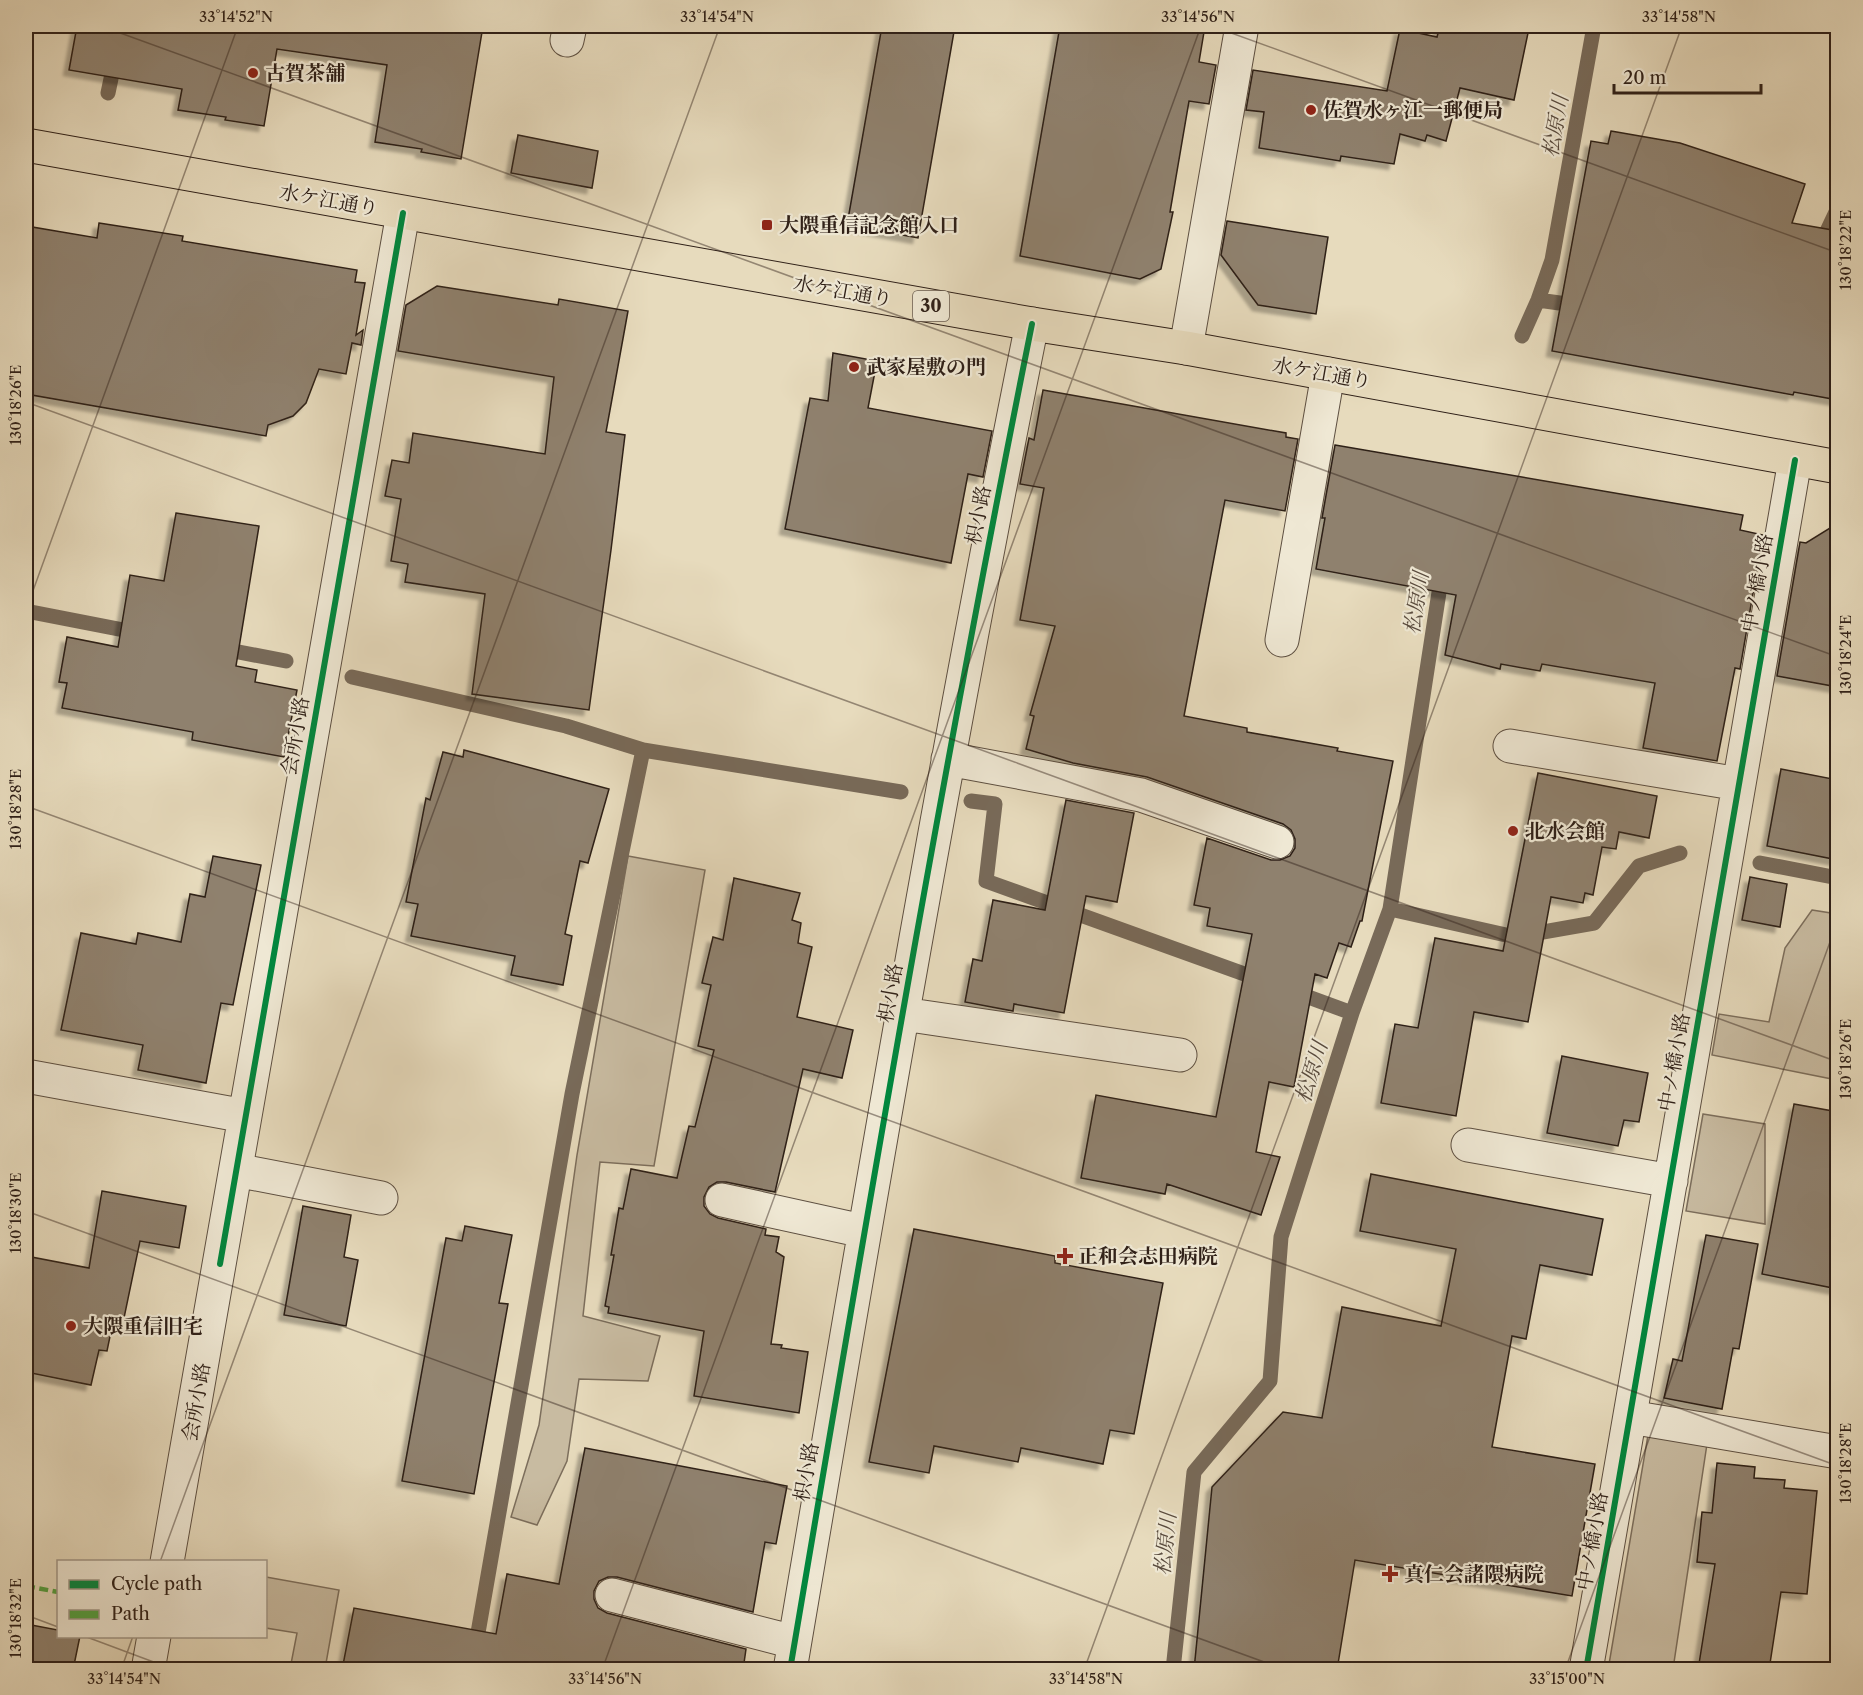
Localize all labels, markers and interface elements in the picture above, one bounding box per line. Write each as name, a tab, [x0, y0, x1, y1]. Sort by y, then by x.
text: 33°14'52"N	[199, 7, 273, 26]
text: 33°14'54"N	[680, 7, 754, 26]
text: 33°14'56"N	[1161, 7, 1235, 26]
text: 33°14'58"N	[1642, 7, 1716, 26]
scale bar	[1614, 57, 1761, 95]
place label: 古賀茶舗	[265, 61, 345, 85]
marker: 古賀茶舗	[246, 66, 260, 80]
text: 20 m	[1623, 67, 1667, 89]
water label: 松原川	[1537, 91, 1573, 159]
place label: 佐賀水ヶ江一郵便局	[1323, 98, 1503, 122]
marker: 佐賀水ヶ江一郵便局	[1304, 103, 1318, 117]
street label: 水ケ江通り	[278, 179, 380, 221]
text: 130°18'22"E	[1836, 210, 1855, 290]
place label: 大隈重信記念館入口	[779, 213, 959, 237]
marker: 大隈重信記念館入口	[760, 218, 774, 232]
street label: 水ケ江通り	[792, 270, 894, 312]
road number: 30	[913, 291, 949, 321]
street label: 水ケ江通り	[1271, 352, 1373, 394]
place label: 武家屋敷の門	[866, 355, 986, 379]
marker: 武家屋敷の門	[847, 360, 861, 374]
text: 130°18'26"E	[6, 365, 25, 445]
street label: 枳小路	[960, 483, 996, 547]
street label: 中ノ橋小路	[1736, 532, 1778, 634]
water label: 松原川	[1399, 568, 1434, 636]
text: 130°18'24"E	[1836, 615, 1855, 695]
street label: 会所小路	[276, 695, 314, 777]
text: 130°18'28"E	[6, 769, 25, 849]
place label: 北水会館	[1525, 819, 1605, 843]
marker: 北水会館	[1506, 824, 1520, 838]
street label: 枳小路	[873, 961, 907, 1025]
street label: 中ノ橋小路	[1653, 1011, 1695, 1113]
text: 130°18'26"E	[1836, 1019, 1855, 1099]
water label: 松原川	[1290, 1036, 1333, 1106]
text: 130°18'30"E	[6, 1172, 25, 1254]
place label: 正和会志田病院	[1078, 1244, 1218, 1268]
marker: 正和会志田病院	[1056, 1247, 1074, 1265]
place label: 大隈重信旧宅	[83, 1314, 203, 1338]
marker: 大隈重信旧宅	[64, 1319, 78, 1333]
street label: 会所小路	[177, 1361, 215, 1443]
text: 130°18'28"E	[1836, 1423, 1855, 1503]
street label: 枳小路	[789, 1440, 823, 1504]
street label: 中ノ橋小路	[1571, 1490, 1613, 1592]
water label: 松原川	[1149, 1509, 1181, 1577]
legend	[57, 1560, 267, 1638]
place label: 真仁会諸隈病院	[1404, 1562, 1544, 1586]
marker: 真仁会諸隈病院	[1381, 1565, 1399, 1583]
text: Cycle path	[111, 1573, 202, 1595]
text: 130°18'32"E	[6, 1578, 25, 1658]
text: Path	[111, 1603, 150, 1625]
text: 33°14'54"N	[87, 1669, 161, 1688]
text: 33°14'56"N	[568, 1669, 642, 1688]
text: 33°14'58"N	[1049, 1669, 1123, 1688]
text: 33°15'00"N	[1529, 1669, 1605, 1688]

